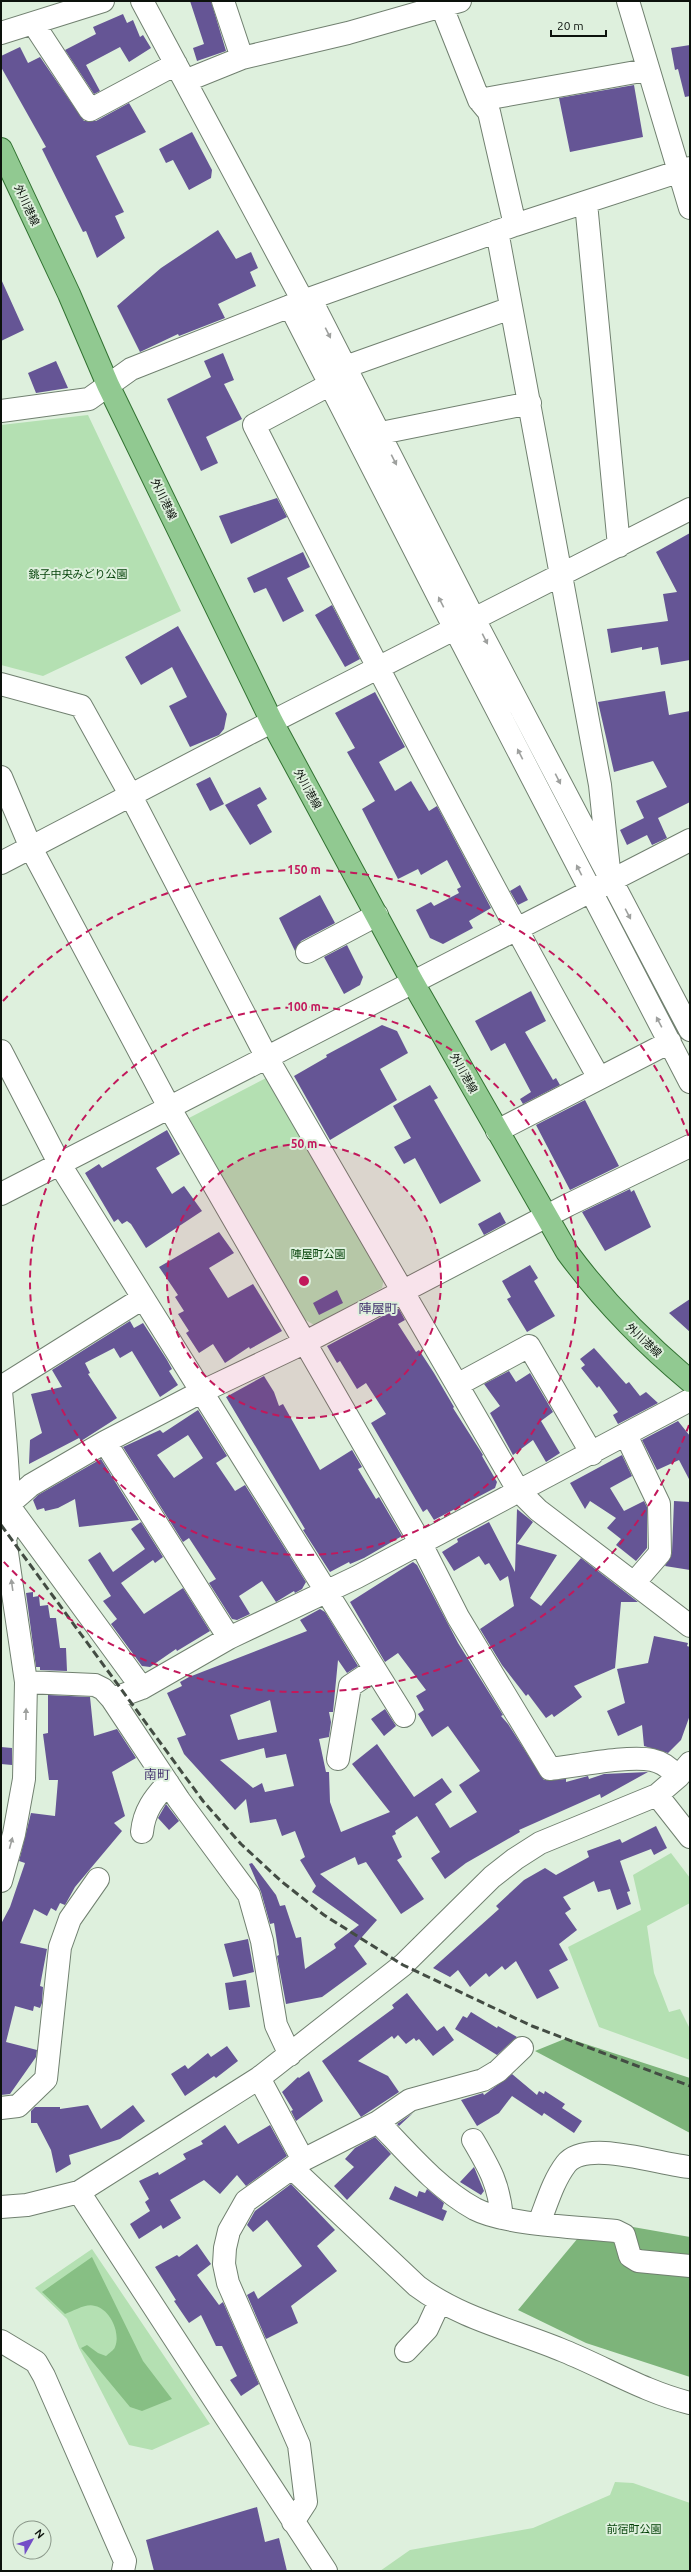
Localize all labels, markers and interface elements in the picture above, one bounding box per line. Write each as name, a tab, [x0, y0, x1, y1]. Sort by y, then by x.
scale bar	[551, 12, 606, 38]
text: 20 m	[557, 19, 584, 32]
street label: 外川港線	[12, 183, 42, 227]
one-way arrow	[325, 327, 331, 338]
one-way arrow	[391, 455, 397, 466]
street label: 外川港線	[149, 477, 179, 521]
park label: 銚子中央みどり公園	[29, 568, 128, 580]
one-way arrow	[437, 596, 444, 607]
one-way arrow	[482, 633, 488, 645]
one-way arrow	[516, 748, 523, 760]
street label: 外川港線	[292, 767, 324, 811]
one-way arrow	[554, 773, 561, 785]
text: 150 m	[287, 863, 321, 876]
one-way arrow	[576, 864, 583, 875]
one-way arrow	[625, 908, 631, 920]
text: 100 m	[287, 1000, 321, 1013]
one-way arrow	[656, 1016, 663, 1028]
street label: 外川港線	[448, 1051, 480, 1095]
text: 50 m	[291, 1137, 317, 1150]
park label: 陣屋町公園	[291, 1248, 346, 1260]
centre of rings	[297, 1274, 311, 1288]
district label: 陣屋町	[358, 1301, 398, 1315]
street label: 外川港線	[624, 1321, 664, 1359]
one-way arrow	[9, 1579, 15, 1591]
one-way arrow	[23, 1707, 29, 1720]
district label: 南町	[144, 1767, 170, 1781]
one-way arrow	[8, 1837, 14, 1849]
north arrow	[12, 2520, 52, 2560]
park label: 前宿町公園	[607, 2523, 662, 2535]
text: N	[33, 2527, 47, 2541]

